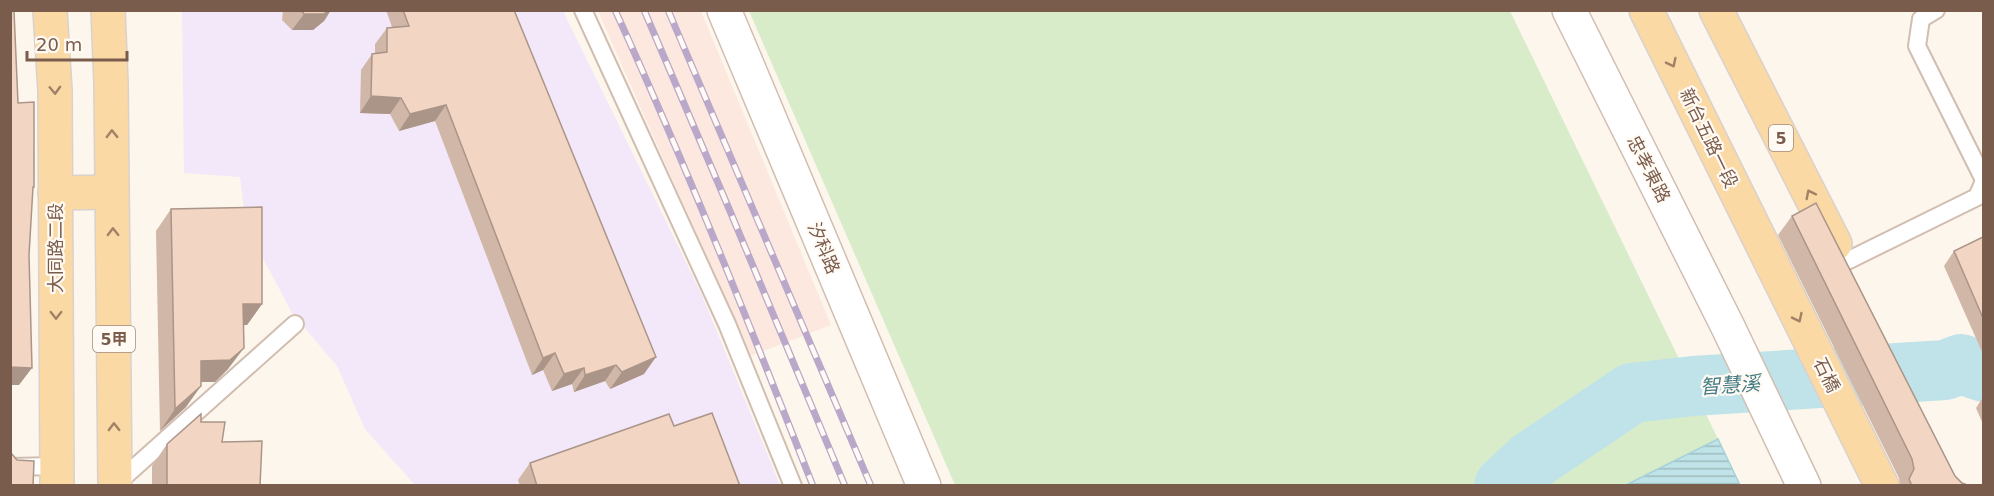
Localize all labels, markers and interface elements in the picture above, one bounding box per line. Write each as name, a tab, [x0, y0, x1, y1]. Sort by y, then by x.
scale bar	[27, 24, 128, 62]
text: 20 m	[36, 34, 82, 55]
one-way arrow	[1664, 57, 1676, 68]
one-way arrow	[48, 85, 61, 94]
street label: 新台五路一段	[1676, 85, 1742, 191]
road number: 5	[1769, 125, 1793, 151]
one-way arrow	[105, 129, 118, 138]
street label: 忠孝東路	[1623, 132, 1675, 206]
one-way arrow	[1806, 189, 1817, 200]
street label: 大同路二段	[45, 203, 66, 293]
street label: 汐科路	[804, 219, 844, 277]
one-way arrow	[106, 228, 119, 237]
one-way arrow	[50, 310, 62, 319]
one-way arrow	[1791, 311, 1802, 322]
road number: 5甲	[93, 326, 135, 352]
street label: 石橋	[1810, 354, 1844, 396]
water label: 智慧溪	[1699, 371, 1764, 399]
one-way arrow	[108, 423, 120, 432]

